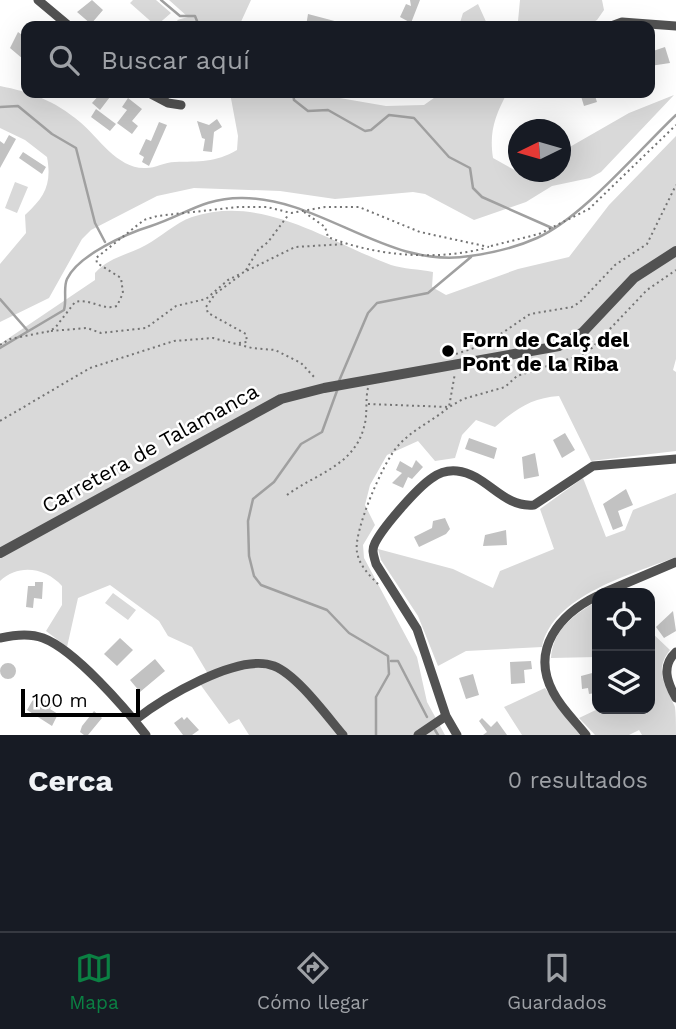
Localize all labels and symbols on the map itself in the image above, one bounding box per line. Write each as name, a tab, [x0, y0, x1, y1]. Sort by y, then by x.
north arrow	[508, 119, 571, 182]
place label: Forn de Calç del Pont de la Riba	[462, 327, 629, 376]
marker: Forn de Calç del Pont de la Riba	[440, 343, 456, 359]
street label: Carretera de Talamanca	[37, 378, 263, 518]
scale bar	[21, 686, 140, 718]

